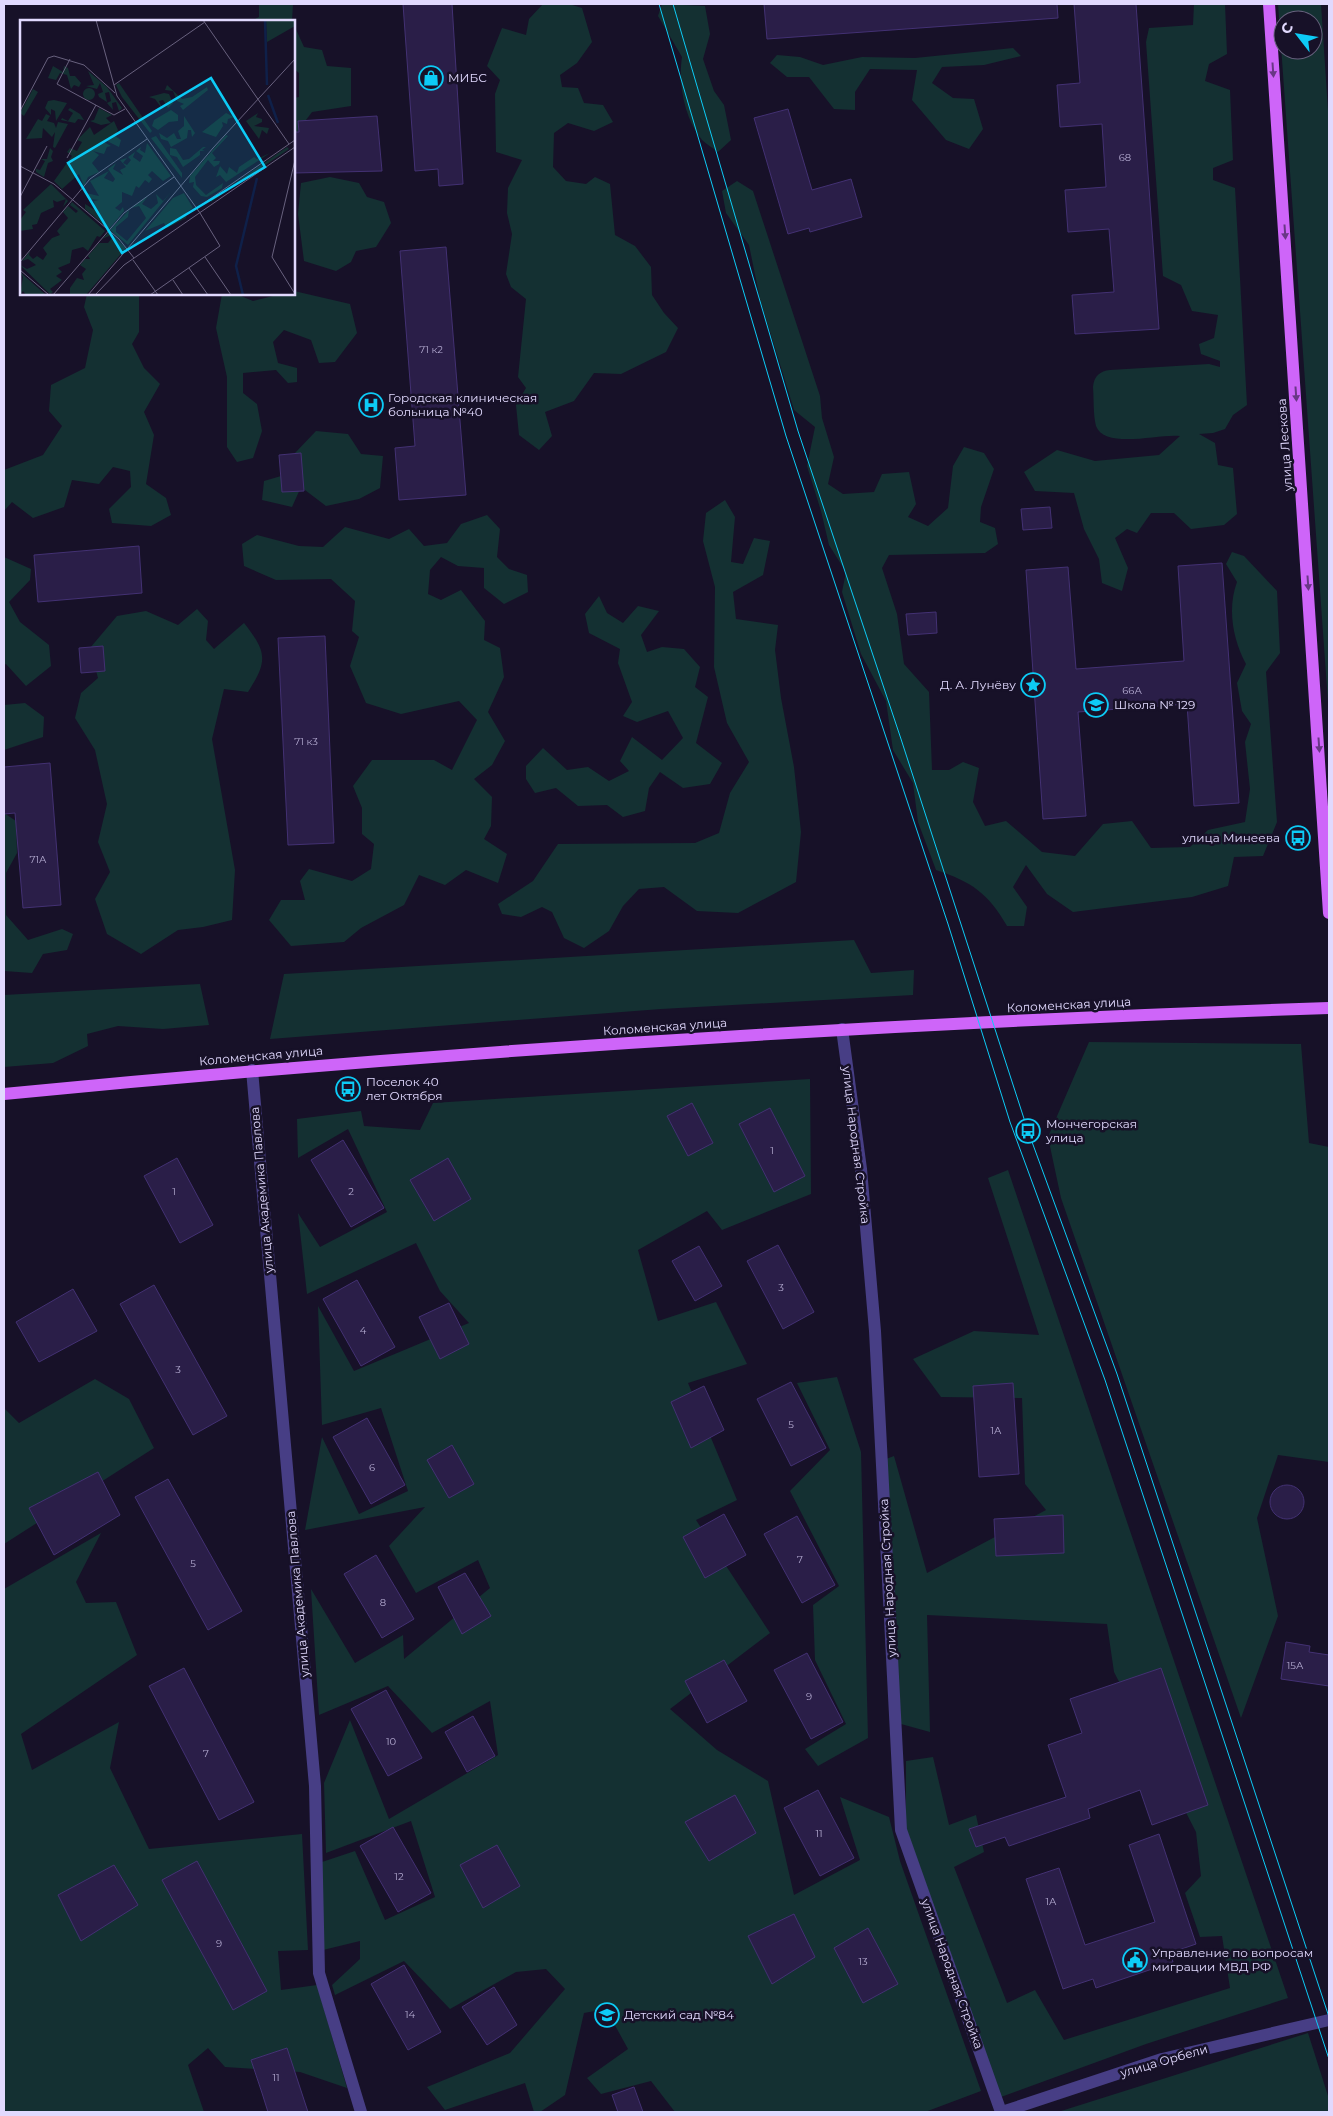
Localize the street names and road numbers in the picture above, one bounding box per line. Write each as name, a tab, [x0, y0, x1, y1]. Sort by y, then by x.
street label: улица Лескова	[1274, 398, 1295, 493]
street label: Коломенская улица	[1006, 994, 1131, 1015]
street label: Коломенская улица	[602, 1015, 728, 1038]
street label: Коломенская улица	[198, 1043, 324, 1068]
street label: улица Народная Стройка	[839, 1064, 874, 1225]
street label: улица Академика Павлова	[247, 1106, 276, 1275]
street label: улица Народная Стройка	[876, 1498, 899, 1659]
street label: улица Академика Павлова	[283, 1510, 312, 1679]
street label: улица Народная Стройка	[918, 1896, 987, 2051]
street label: улица Орбели	[1118, 2041, 1209, 2080]

